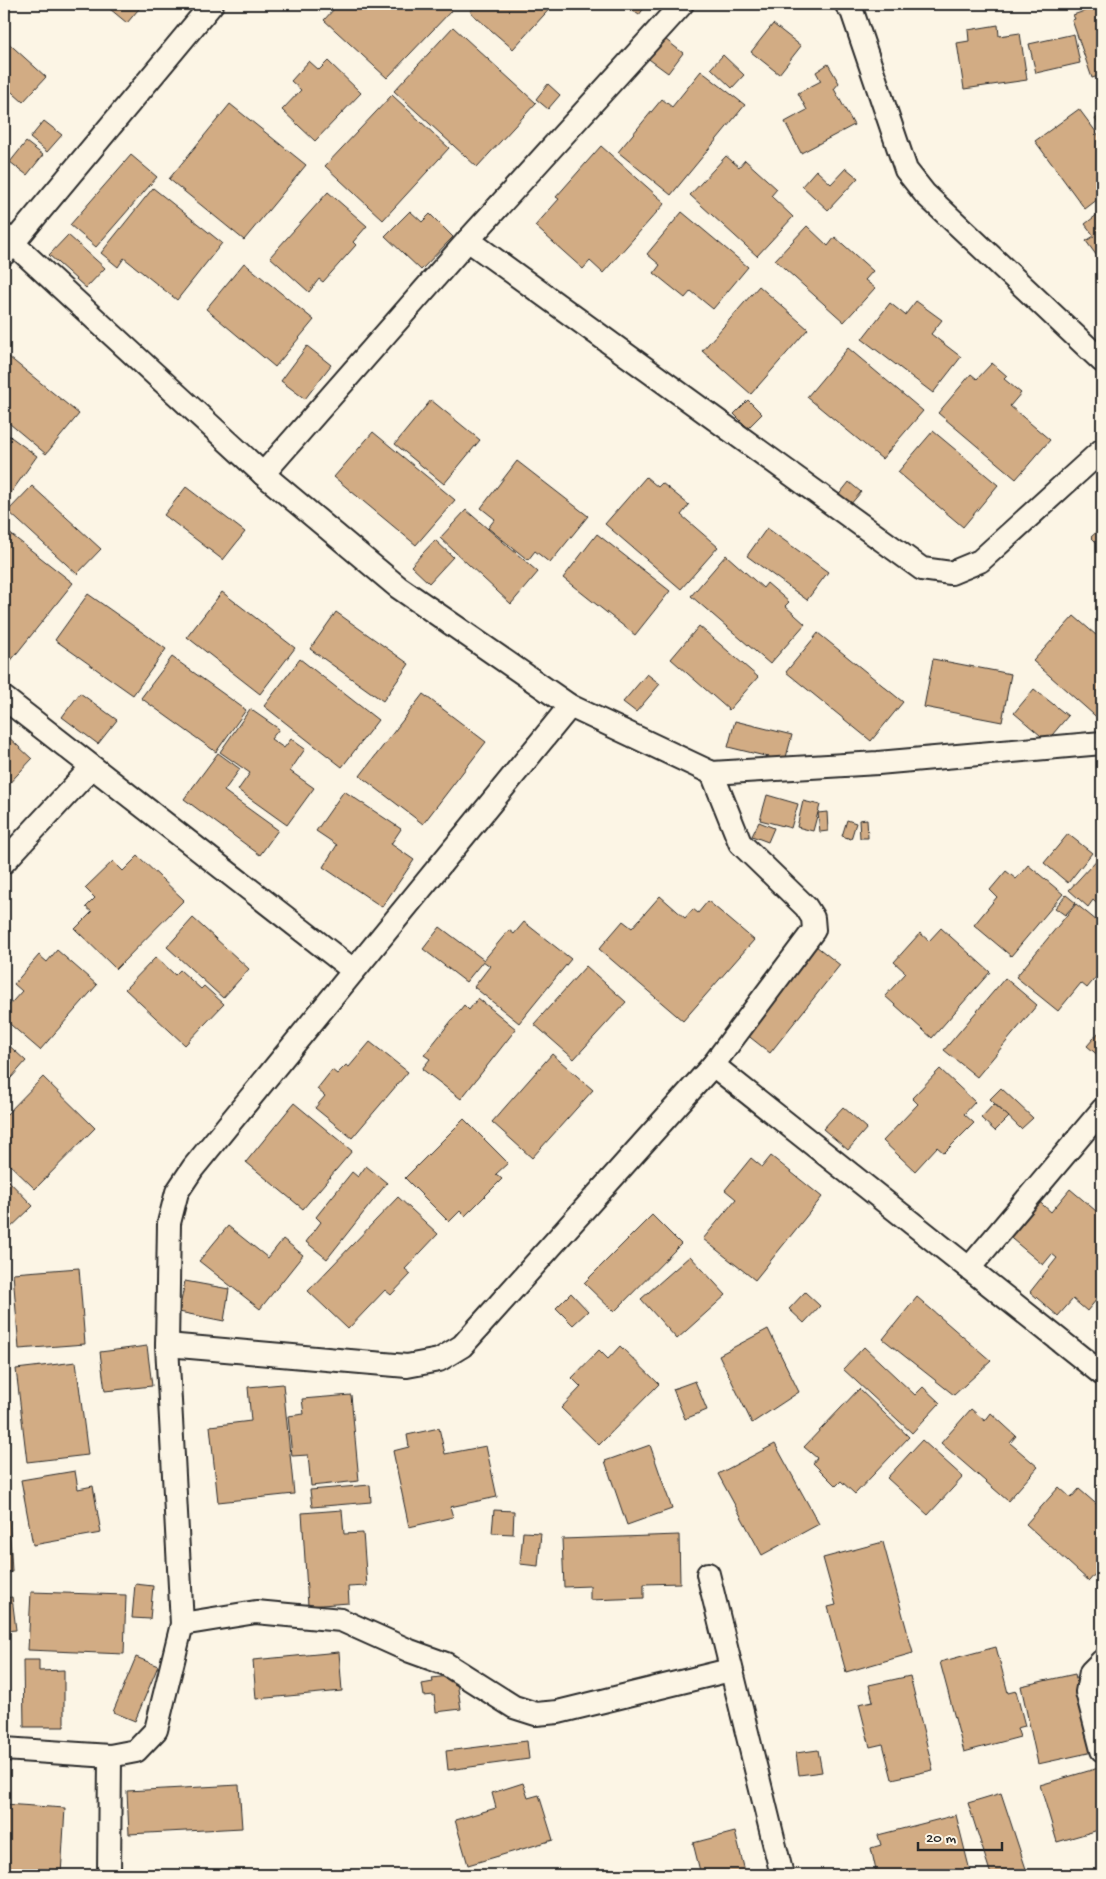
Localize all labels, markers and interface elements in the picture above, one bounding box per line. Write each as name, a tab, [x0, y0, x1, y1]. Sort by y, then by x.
scale bar	[918, 1819, 1002, 1851]
text: 20 m	[926, 1830, 956, 1848]

